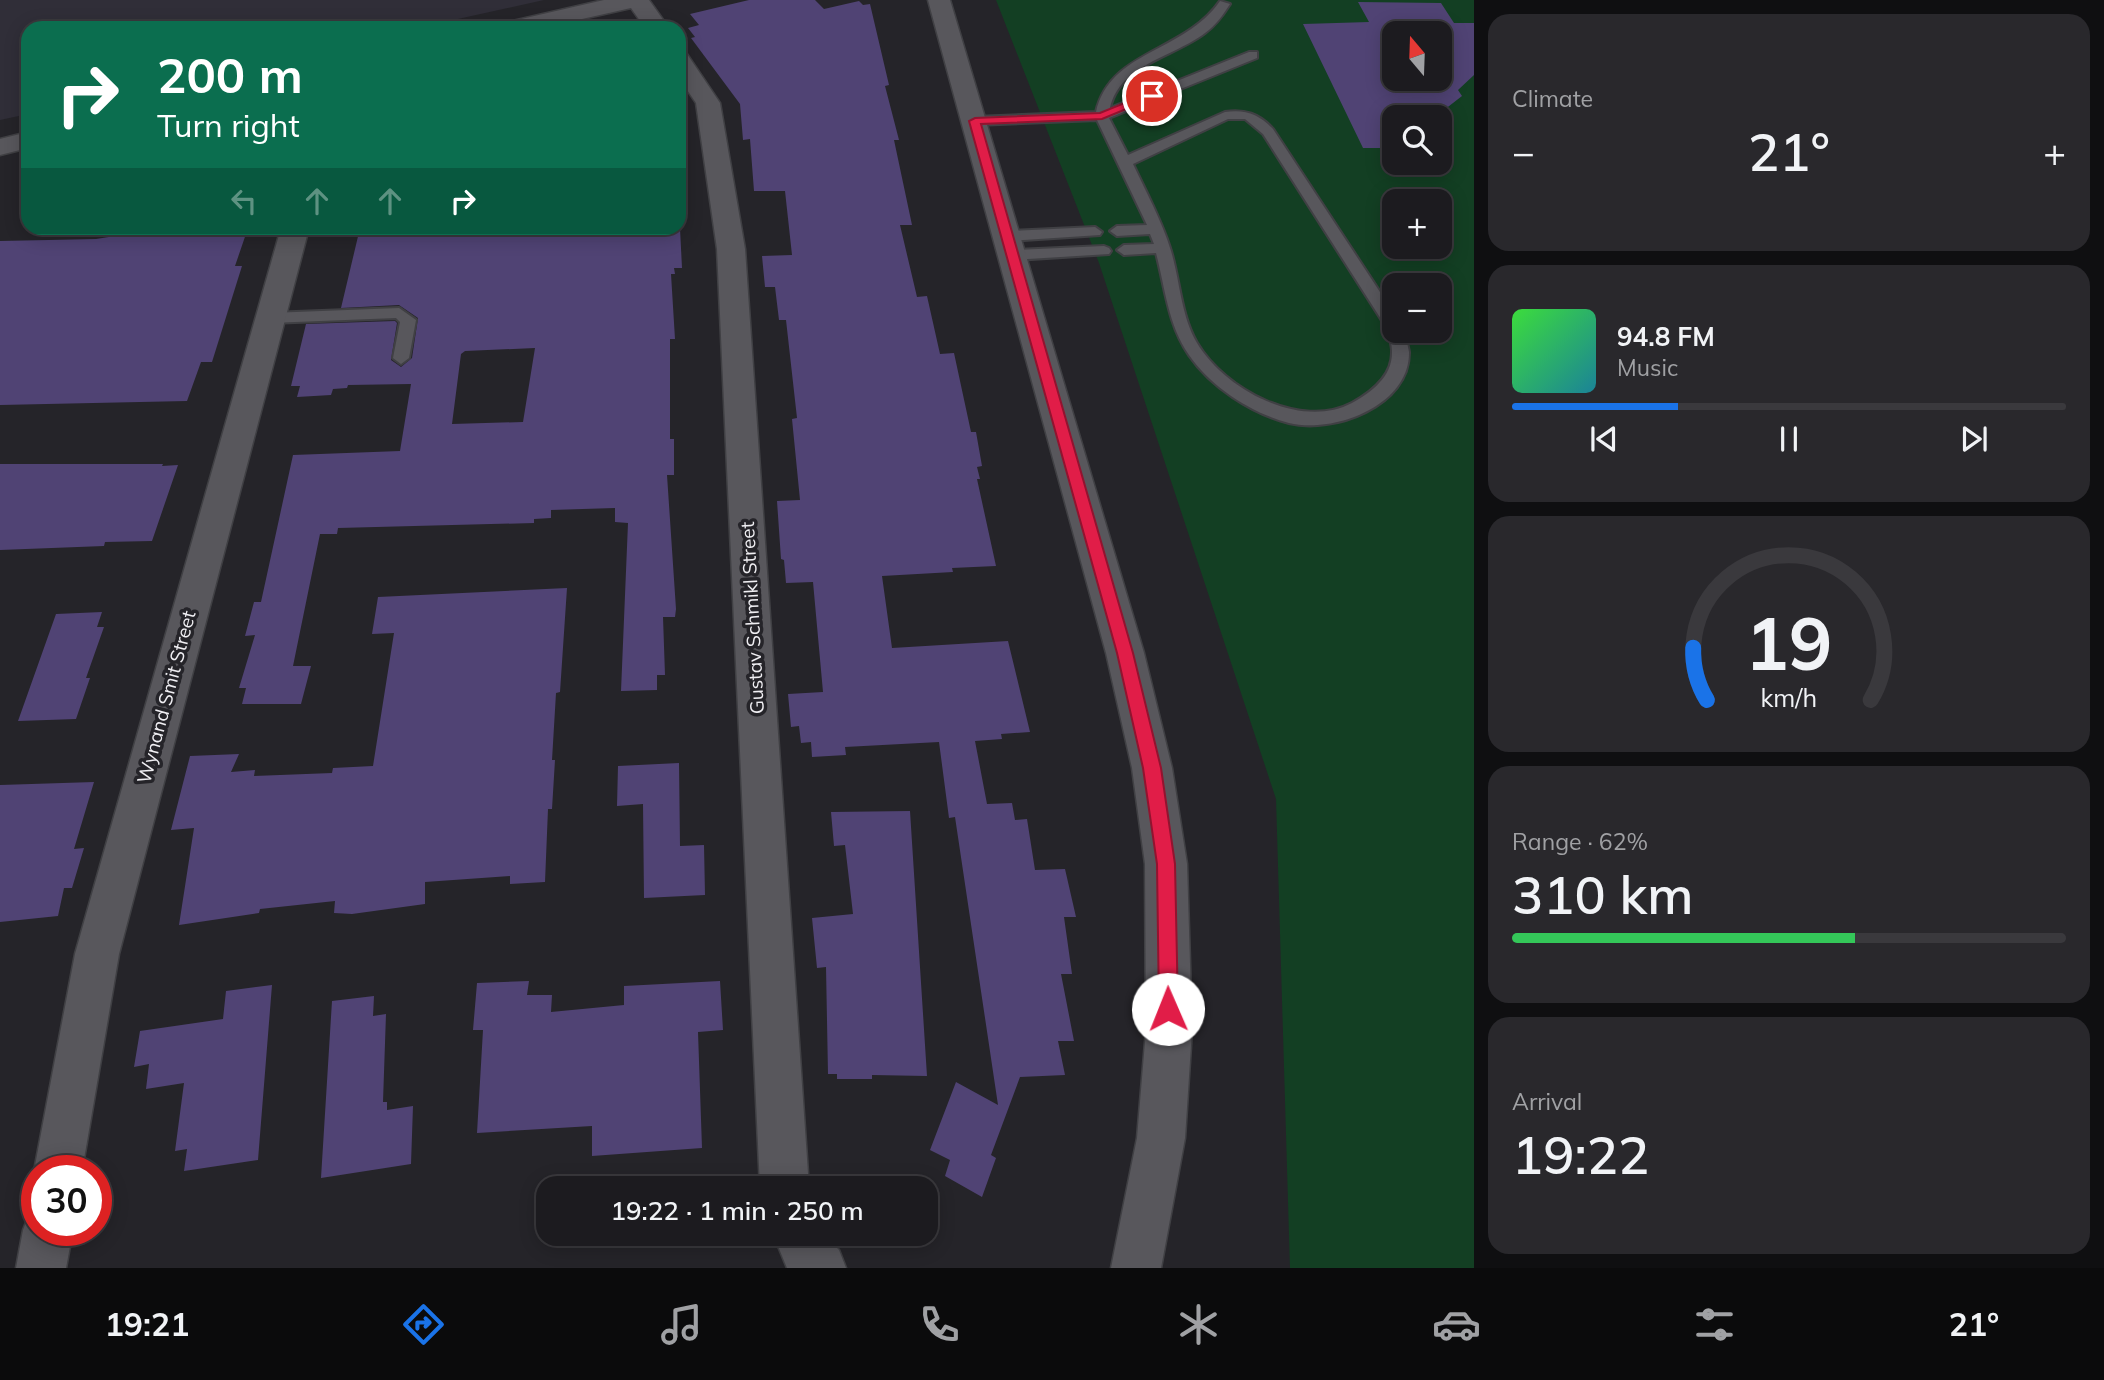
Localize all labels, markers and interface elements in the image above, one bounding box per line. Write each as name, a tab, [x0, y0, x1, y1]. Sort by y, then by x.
north arrow	[1382, 21, 1452, 91]
map controls	[1382, 21, 1452, 343]
text: 200 m	[157, 44, 303, 105]
icon: right	[42, 49, 133, 140]
pin	[1122, 66, 1182, 126]
icon: arrive	[1133, 77, 1171, 115]
text: Climate	[1512, 84, 1593, 113]
text: Turn right	[157, 105, 300, 145]
button: search	[1382, 105, 1452, 175]
text: 21°	[1748, 119, 1830, 184]
text: −	[1512, 128, 1535, 176]
text: +	[2043, 128, 2066, 176]
icon: left	[225, 182, 263, 220]
icon: ahead	[298, 182, 336, 220]
icon: ahead	[371, 182, 409, 220]
icon: right	[444, 182, 482, 220]
button: +	[1382, 189, 1452, 259]
button: −	[1382, 273, 1452, 343]
text: 94.8 FM	[1617, 320, 1715, 353]
text: Music	[1617, 353, 1678, 382]
icon: previous	[1585, 420, 1623, 458]
icon: pause	[1770, 420, 1808, 458]
icon: next	[1955, 420, 1993, 458]
street label: Gustav Schmikl Street	[735, 521, 769, 715]
text: 19	[1745, 597, 1833, 688]
street label: Wynand Smit Street	[131, 608, 201, 786]
text: km/h	[1761, 682, 1817, 713]
text: Range · 62%	[1512, 827, 1648, 856]
text: 310 km	[1512, 862, 1693, 927]
position arrow	[1131, 972, 1205, 1046]
text: Arrival	[1512, 1087, 1582, 1116]
text: 19:22	[1512, 1122, 1649, 1187]
speed limit sign: 30	[21, 1155, 112, 1246]
text: 19:22 · 1 min · 250 m	[610, 1194, 864, 1227]
icon: directions	[399, 1300, 448, 1349]
icon: music	[657, 1300, 706, 1349]
icon: phone	[915, 1300, 964, 1349]
icon: climate	[1174, 1300, 1223, 1349]
icon: car	[1432, 1300, 1481, 1349]
icon: filters	[1690, 1300, 1739, 1349]
text: 19:21	[105, 1304, 189, 1344]
text: 21°	[1949, 1304, 1999, 1344]

